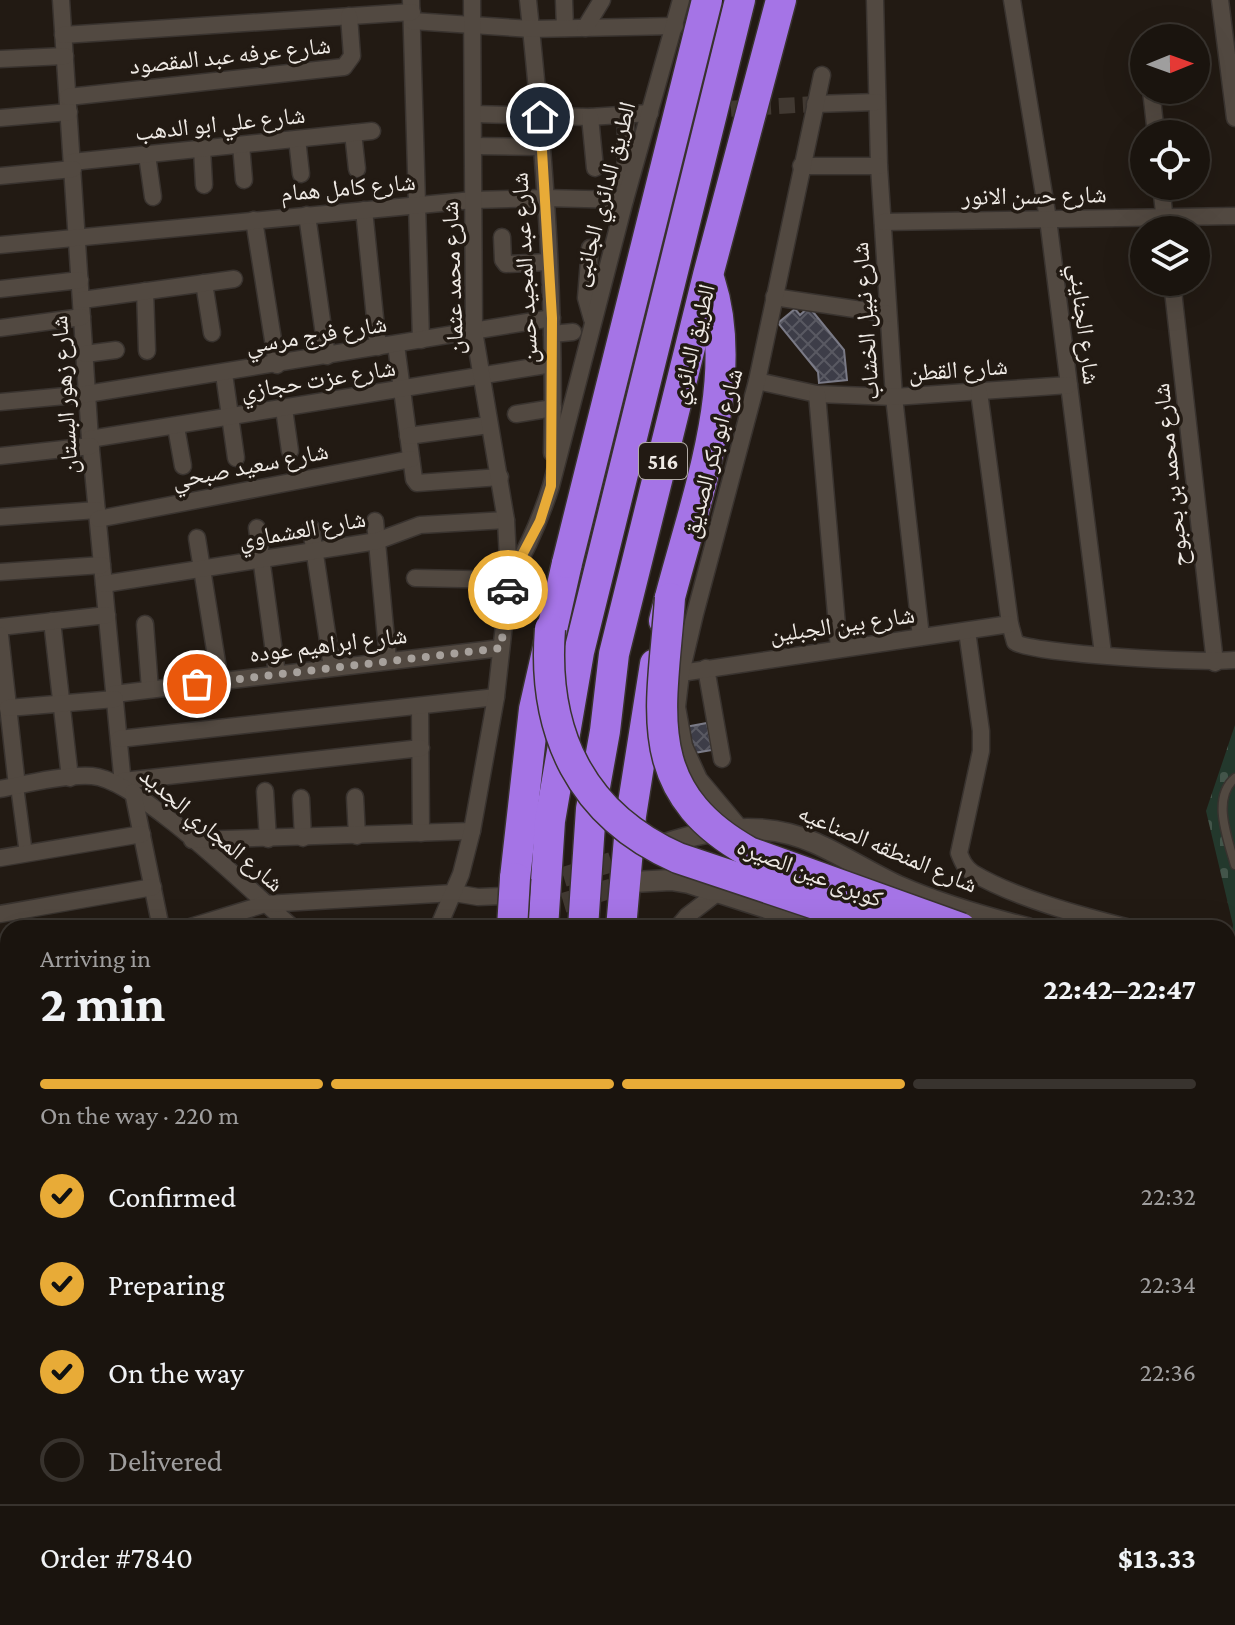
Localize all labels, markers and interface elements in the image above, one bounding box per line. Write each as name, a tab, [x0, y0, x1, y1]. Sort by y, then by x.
north arrow	[1130, 24, 1210, 104]
map controls	[1130, 24, 1210, 296]
street label: شارع عرفه عبد المقصود	[128, 31, 332, 81]
pin	[506, 83, 574, 151]
icon: home	[518, 95, 562, 139]
street label: الطريق الدائري الجانبى	[565, 99, 647, 291]
street label: شارع علي ابو الدهب	[133, 101, 307, 151]
button: locate	[1130, 120, 1210, 200]
street label: شارع كامل همام	[279, 168, 417, 209]
street label: شارع عبد المجيد حسن	[506, 172, 544, 364]
street label: شارع حسن الانور	[960, 180, 1107, 212]
street label: شارع محمد عثمان	[436, 201, 470, 355]
button: layers	[1130, 216, 1210, 296]
street label: شارع نبيل الخشاب	[846, 241, 886, 401]
street label: شارع الجنايني	[1058, 262, 1106, 387]
street label: الطريق الدائري	[664, 281, 726, 408]
street label: شارع فرج مرسي	[243, 310, 389, 365]
street label: شارع زهور البستان	[45, 315, 85, 475]
street label: شارع القطن	[907, 352, 1009, 388]
street label: شارع عزت حجازي	[239, 353, 398, 411]
street label: شارع ابو بكر الصديق	[676, 365, 750, 541]
street label: شارع محمد بن بحبوح	[1147, 382, 1195, 568]
street label: شارع سعيد صبحي	[170, 437, 332, 499]
road number: 516	[639, 443, 687, 479]
street label: شارع العشماوي	[236, 505, 369, 559]
courier	[468, 550, 548, 630]
icon: car	[486, 568, 530, 612]
street label: شارع بين الجبلين	[768, 600, 917, 650]
street label: شارع ابراهيم عوده	[247, 621, 409, 670]
pin	[163, 650, 231, 718]
icon: bag	[175, 662, 219, 706]
street label: شارع المجاري الجديد	[131, 761, 289, 902]
street label: شارع المنطقه الصناعيه	[794, 798, 982, 900]
street label: كوبرى عين الصيره	[733, 832, 887, 913]
text: Arriving in	[40, 944, 151, 973]
text: 22:42–22:47	[1043, 972, 1196, 1005]
text: 2 min	[40, 974, 165, 1032]
text: On the way · 220 m	[40, 1101, 239, 1130]
icon: check	[40, 1174, 84, 1218]
text: Confirmed	[108, 1180, 236, 1213]
text: 22:32	[1141, 1182, 1196, 1211]
icon: check	[40, 1262, 84, 1306]
text: Preparing	[108, 1268, 225, 1301]
text: 22:34	[1140, 1270, 1196, 1299]
icon: check	[40, 1350, 84, 1394]
text: On the way	[108, 1356, 244, 1389]
text: 22:36	[1140, 1358, 1196, 1387]
text: Delivered	[108, 1444, 223, 1477]
text: Order #7840	[40, 1541, 193, 1574]
text: $13.33	[1118, 1541, 1196, 1574]

